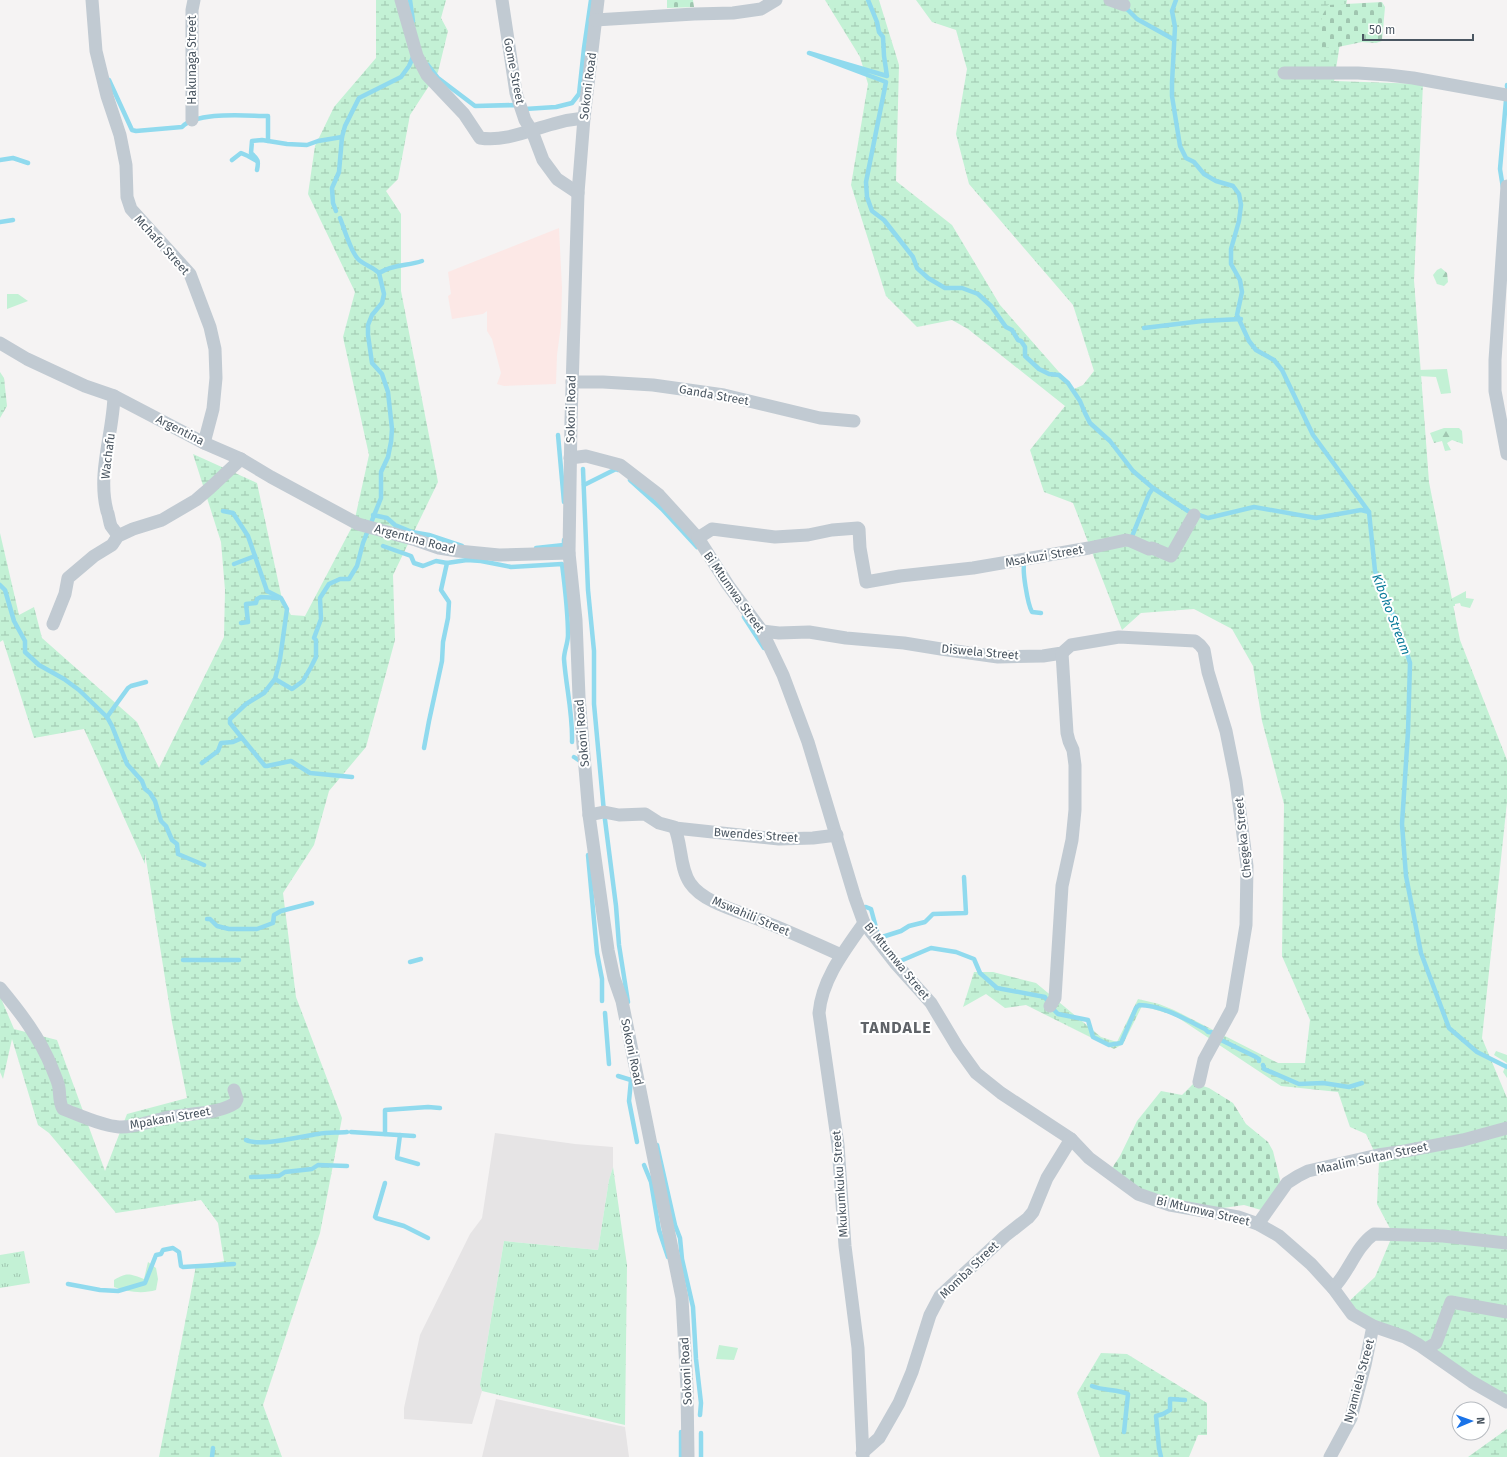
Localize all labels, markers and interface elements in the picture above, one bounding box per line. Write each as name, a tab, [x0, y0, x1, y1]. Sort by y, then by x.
street label: Hakunaga Street	[185, 15, 199, 105]
scale bar	[1363, 16, 1473, 42]
text: 50 m	[1369, 23, 1395, 37]
street label: Gome Street	[501, 37, 527, 106]
street label: Sokoni Road	[577, 51, 599, 121]
street label: Mchafu Street	[132, 212, 193, 278]
street label: Sokoni Road	[563, 375, 579, 443]
street label: Ganda Street	[678, 382, 751, 408]
street label: Argentina	[154, 412, 206, 448]
street label: Wachafu	[98, 432, 118, 480]
street label: Argentina Road	[373, 521, 457, 557]
street label: Msakuzi Street	[1004, 542, 1085, 570]
street label: Bi Mtumwa Street	[701, 549, 768, 636]
water label: Kiboko Stream	[1369, 572, 1414, 657]
street label: Diswela Street	[941, 642, 1020, 662]
street label: Sokoni Road	[572, 699, 592, 767]
street label: Chegeka Street	[1232, 796, 1254, 879]
street label: Bwendes Street	[713, 825, 799, 845]
street label: Mswahili Street	[710, 893, 792, 939]
street label: Bi Mtumwa Street	[862, 919, 933, 1003]
street label: Sokoni Road	[618, 1017, 646, 1087]
district label: TANDALE	[860, 1018, 932, 1037]
street label: Mpakani Street	[129, 1104, 212, 1132]
street label: Mkukumkuku Street	[829, 1129, 851, 1238]
street label: Maalim Sultan Street	[1315, 1139, 1429, 1177]
street label: Bi Mtumwa Street	[1155, 1193, 1252, 1229]
street label: Momba Street	[937, 1238, 1002, 1301]
street label: Sokoni Road	[677, 1337, 695, 1405]
street label: Nyamiela Street	[1341, 1337, 1377, 1425]
north arrow	[1451, 1401, 1491, 1441]
text: N	[1474, 1417, 1487, 1425]

